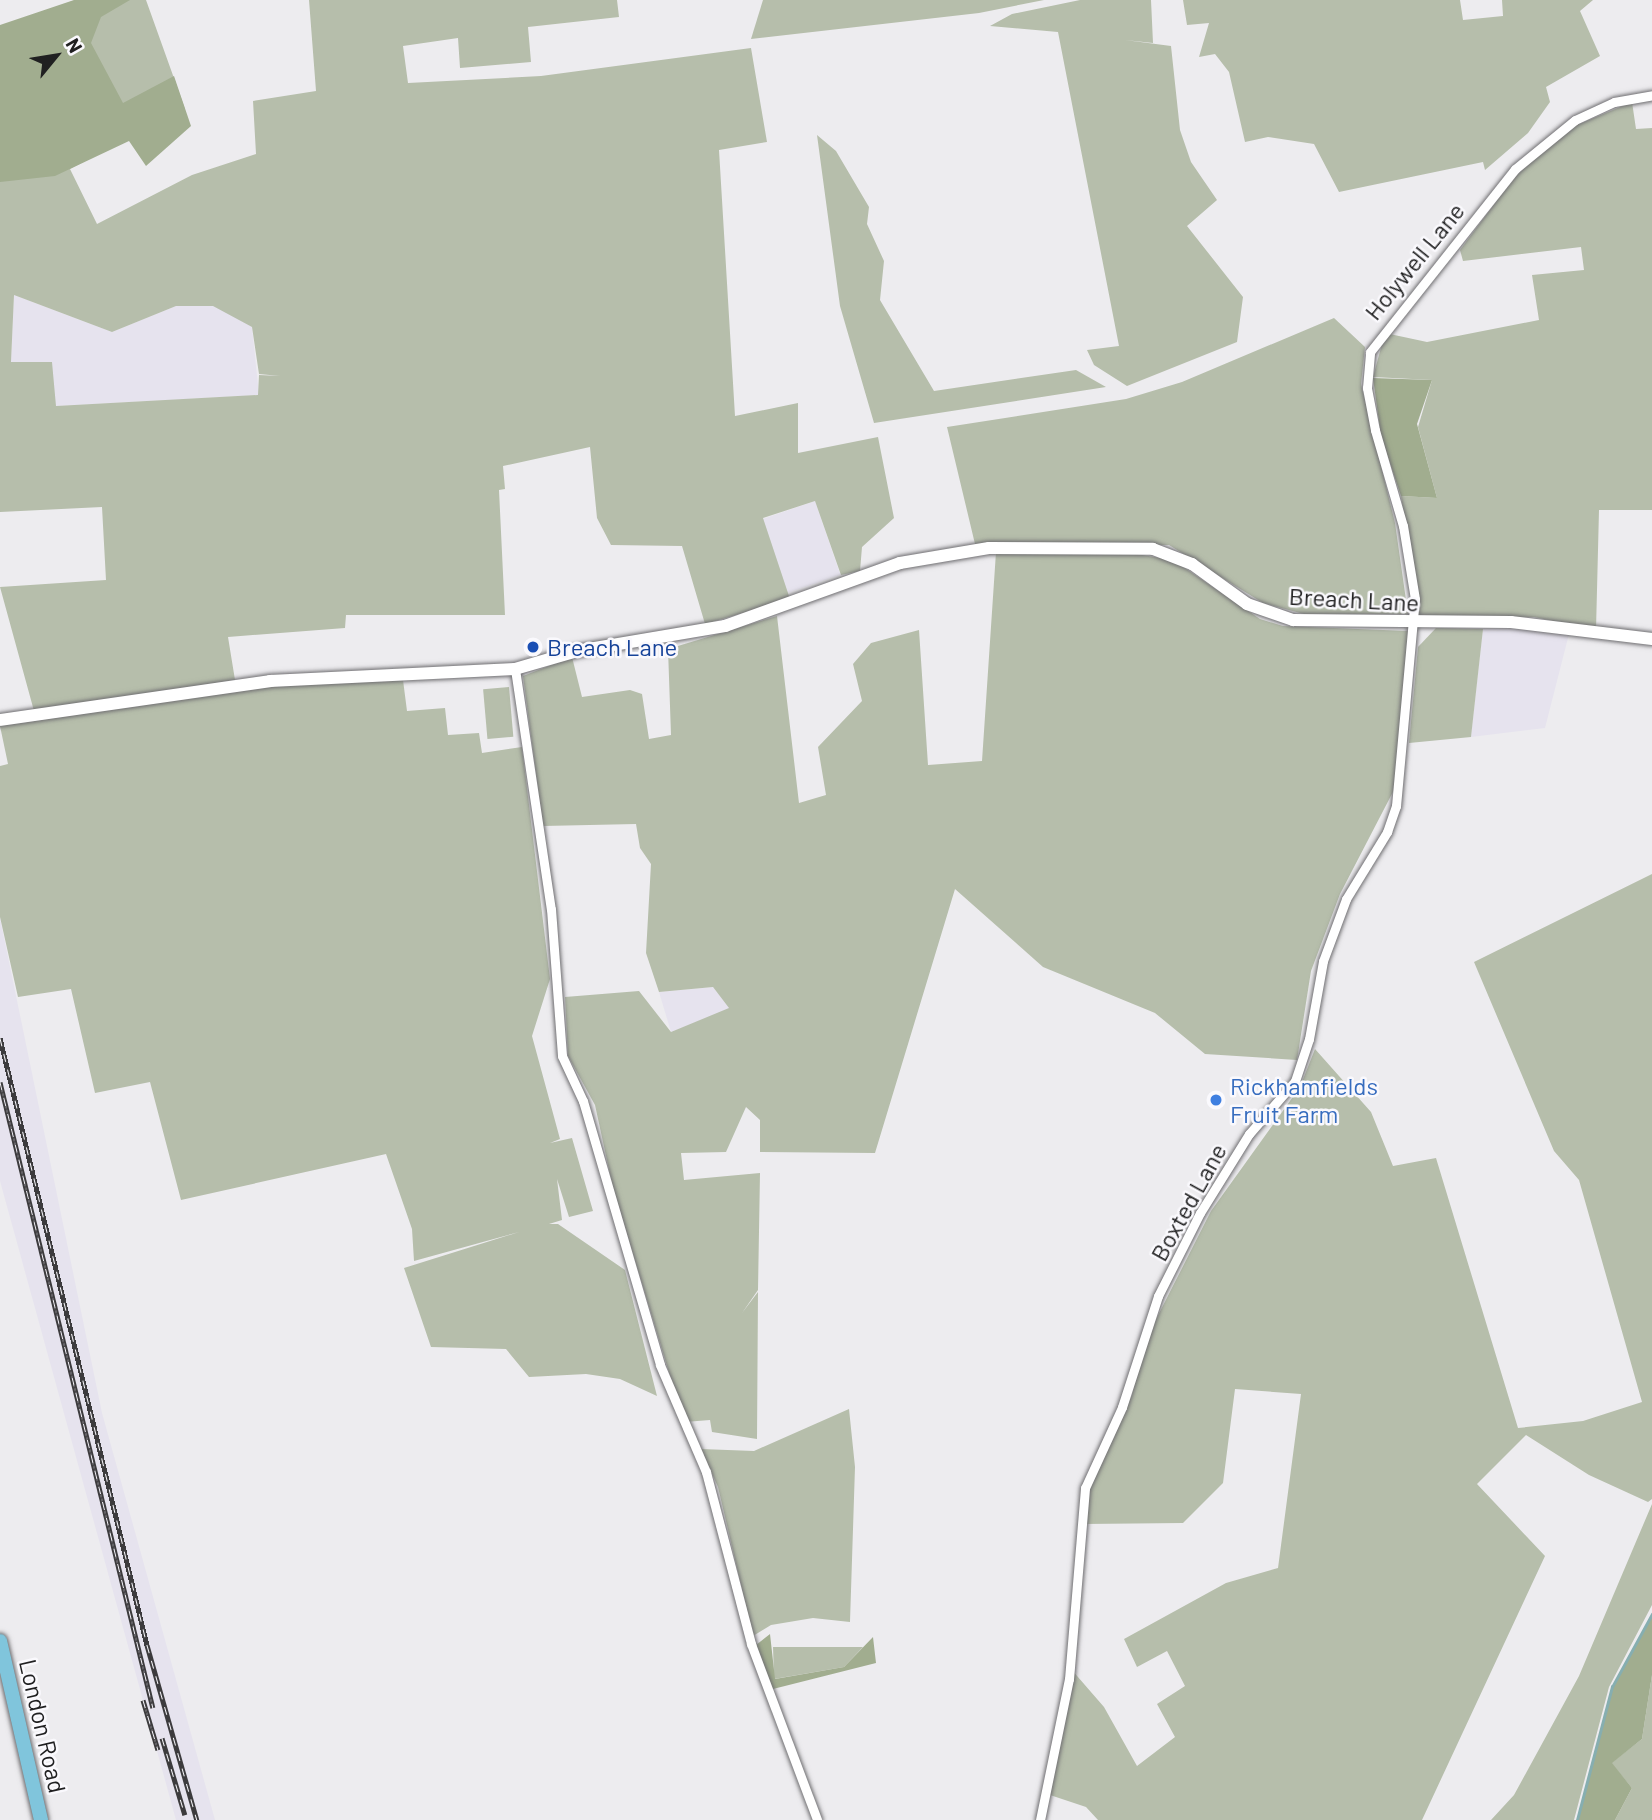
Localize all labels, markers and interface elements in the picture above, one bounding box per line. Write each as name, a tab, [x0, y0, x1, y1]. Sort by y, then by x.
north arrow	[21, 21, 91, 91]
text: N	[61, 34, 88, 56]
street label: Holywell Lane	[1358, 197, 1470, 325]
street label: Breach Lane	[1288, 581, 1420, 617]
place label: Breach Lane	[547, 633, 677, 661]
marker: Breach Lane	[525, 639, 541, 655]
place label: Rickhamfields Fruit Farm	[1230, 1072, 1378, 1128]
marker: Rickhamfields Fruit Farm	[1208, 1092, 1224, 1108]
street label: Boxted Lane	[1144, 1138, 1232, 1266]
street label: London Road	[14, 1656, 72, 1796]

